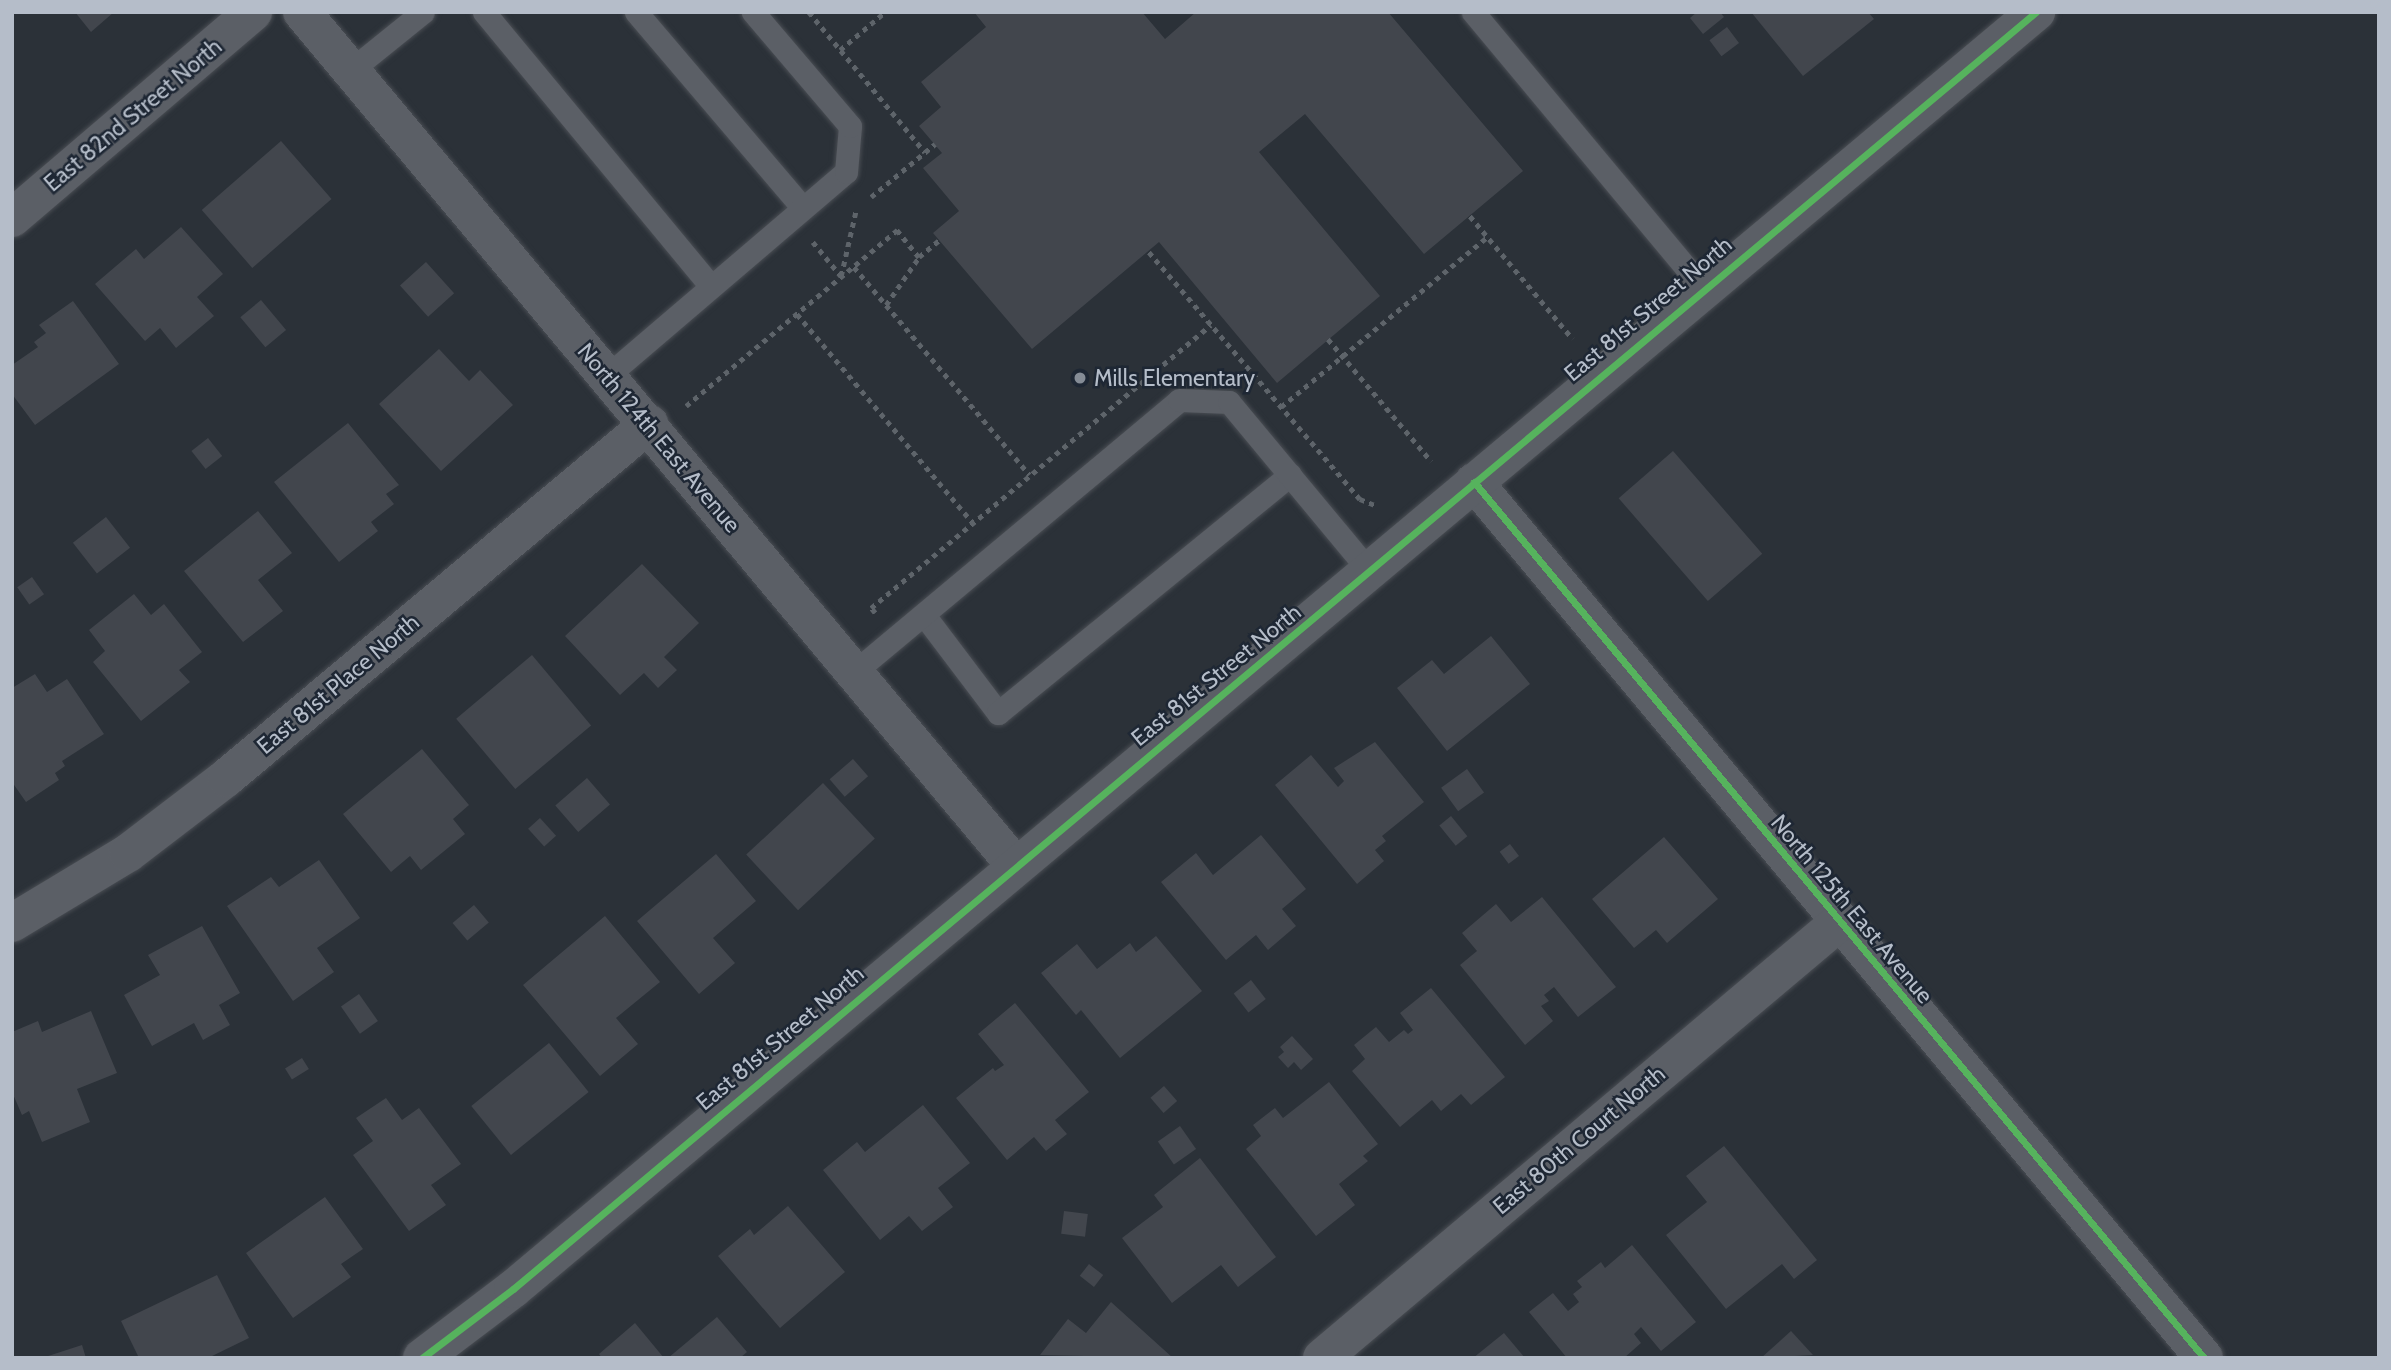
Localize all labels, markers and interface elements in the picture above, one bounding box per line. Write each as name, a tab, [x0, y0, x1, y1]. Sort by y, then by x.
street label: East 82nd Street North	[39, 33, 227, 197]
street label: East 81st Street North	[1559, 231, 1737, 387]
street label: North 124th East Avenue	[572, 338, 746, 538]
place label: Mills Elementary	[1094, 364, 1255, 392]
marker: Mills Elementary	[1072, 370, 1088, 386]
street label: East 81st Street North	[1126, 598, 1306, 752]
street label: East 81st Place North	[251, 608, 425, 760]
street label: North 125th East Avenue	[1765, 809, 1939, 1009]
street label: East 81st Street North	[691, 960, 869, 1116]
street label: East 80th Court North	[1487, 1060, 1671, 1220]

